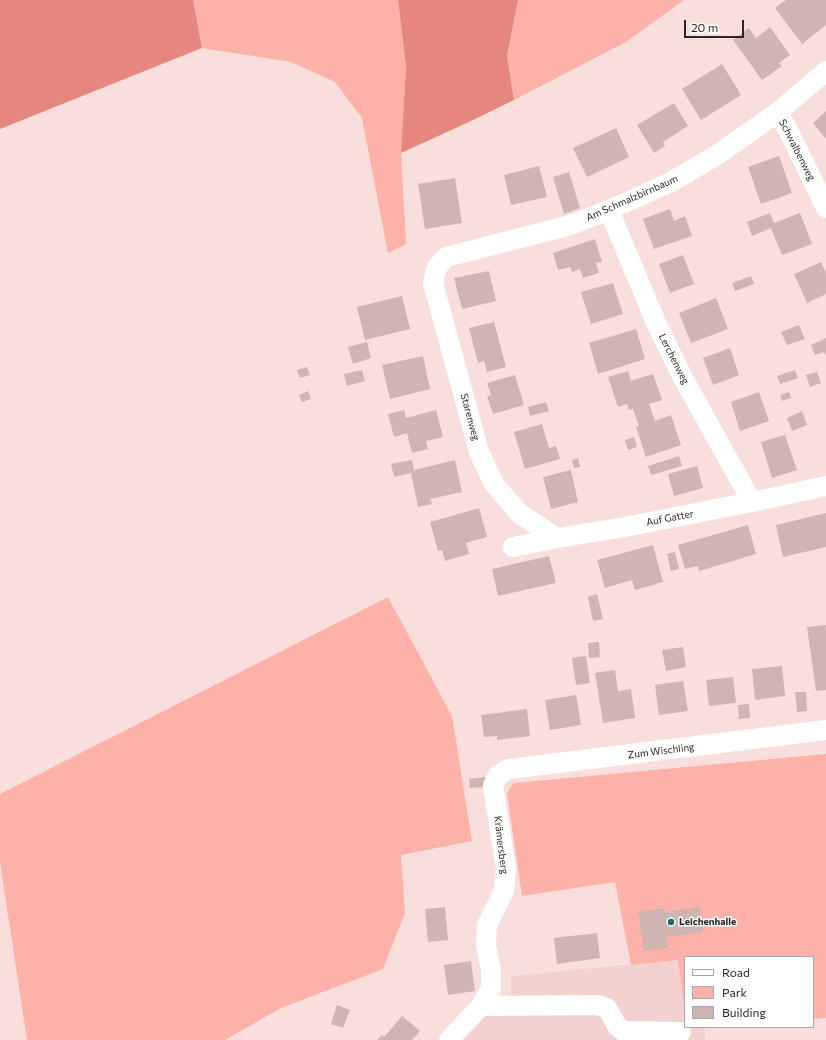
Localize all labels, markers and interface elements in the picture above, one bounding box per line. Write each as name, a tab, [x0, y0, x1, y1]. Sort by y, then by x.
scale bar	[686, 12, 746, 38]
text: 20 m	[691, 20, 718, 34]
street label: Schwalbenweg	[776, 117, 818, 183]
street label: Am Schmalzbirnbaum	[584, 172, 680, 224]
street label: Lerchenweg	[656, 332, 692, 386]
street label: Starenweg	[458, 392, 482, 442]
street label: Auf Gatter	[645, 508, 695, 528]
street label: Zum Wischling	[627, 741, 695, 761]
street label: Krämersberg	[491, 815, 511, 875]
place label: Leichenhalle	[679, 916, 736, 928]
marker: Leichenhalle	[666, 917, 676, 927]
legend	[684, 956, 814, 1028]
text: Road	[722, 965, 750, 979]
text: Park	[722, 985, 747, 999]
text: Building	[722, 1005, 766, 1019]

